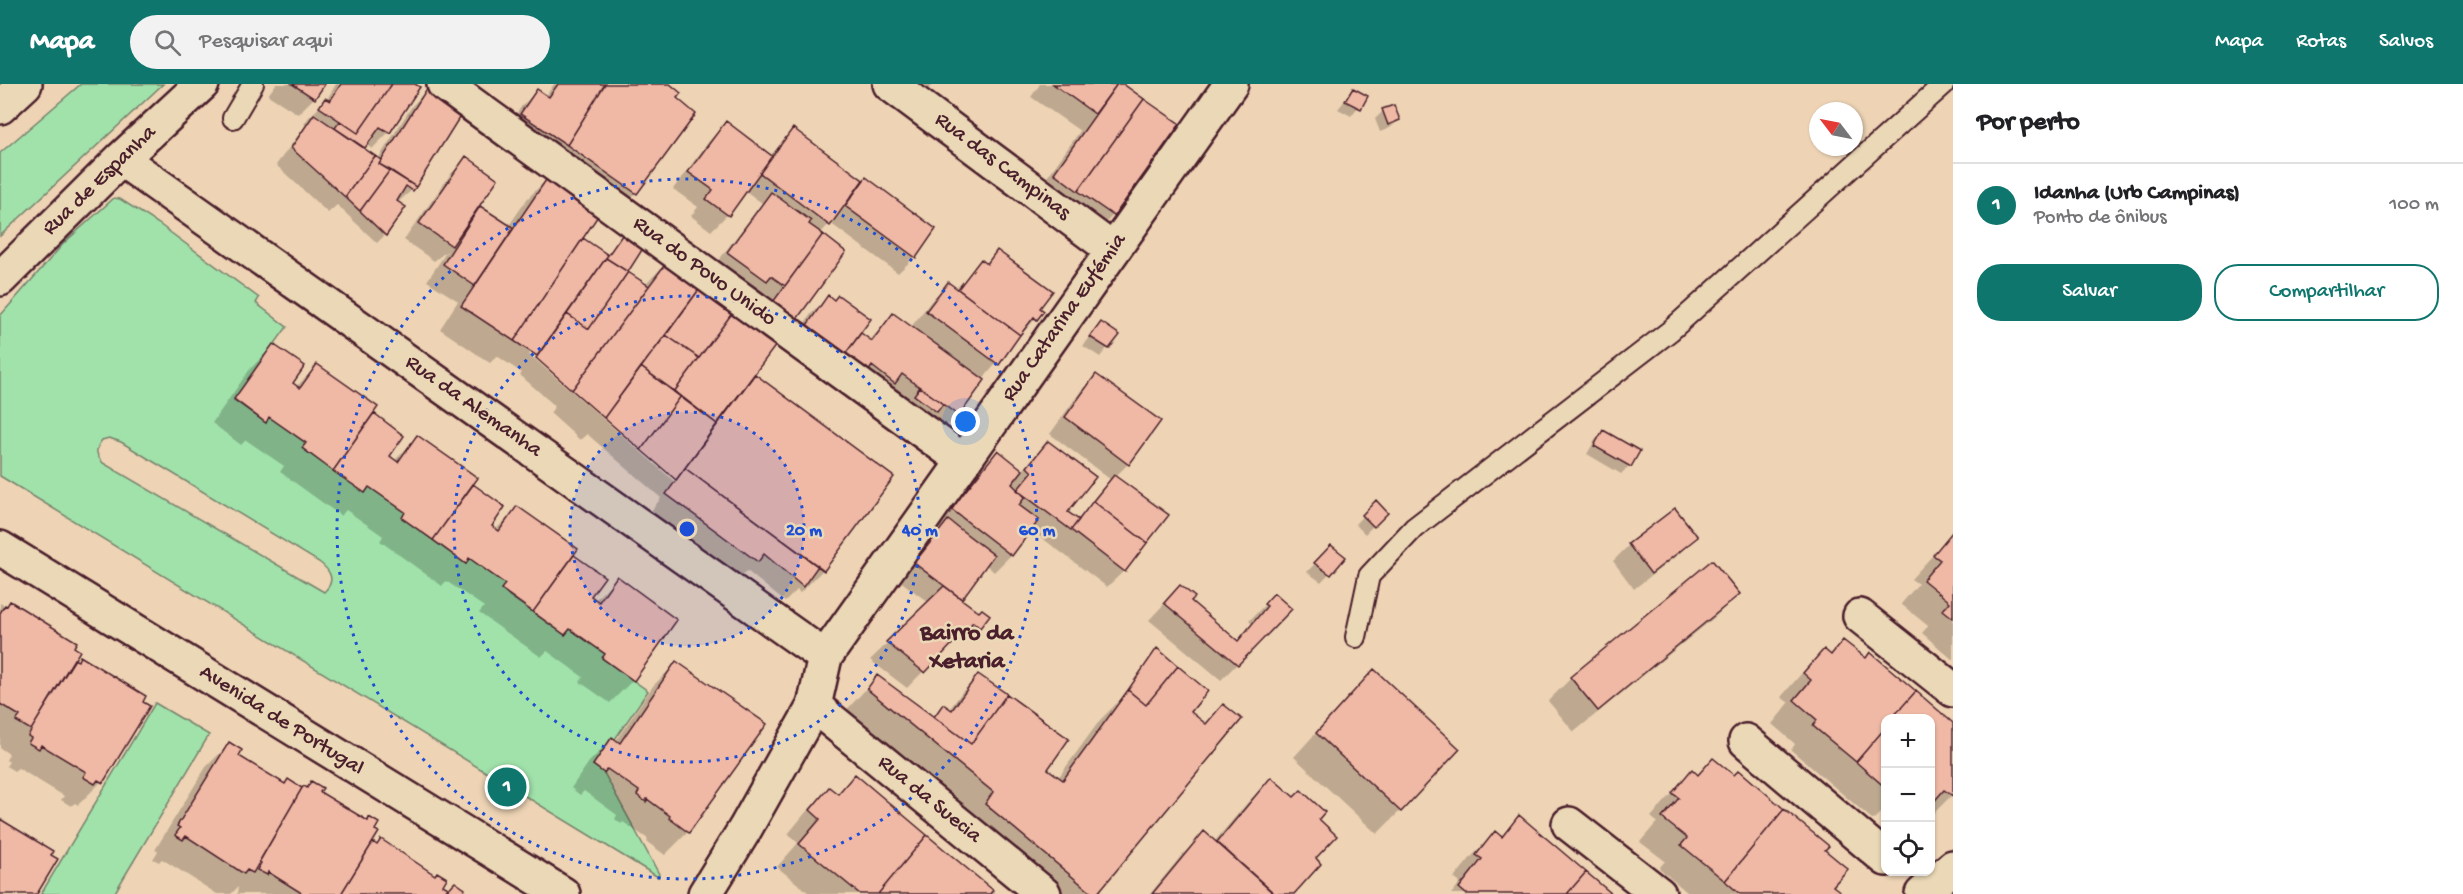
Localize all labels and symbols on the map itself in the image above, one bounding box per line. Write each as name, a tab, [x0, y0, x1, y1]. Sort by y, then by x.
north arrow	[1809, 102, 1863, 156]
street label: Rua das Campinas	[929, 107, 1076, 227]
street label: Rua de Espanha	[38, 120, 163, 242]
street label: Rua do Povo Unido	[627, 211, 781, 333]
street label: Rua Catarina Eufémia	[997, 228, 1133, 407]
street label: Rua da Alemanha	[400, 350, 547, 464]
your location	[951, 407, 980, 436]
centre of rings	[677, 519, 697, 539]
text: 20 m	[786, 521, 822, 542]
text: 40 m	[901, 521, 938, 542]
text: 60 m	[1019, 521, 1055, 542]
district label: Bairro da Xetaria	[919, 620, 1015, 677]
street label: Avenida de Portugal	[194, 660, 368, 782]
street label: Rua da Suecia	[872, 750, 987, 850]
pin: 1	[488, 764, 526, 810]

